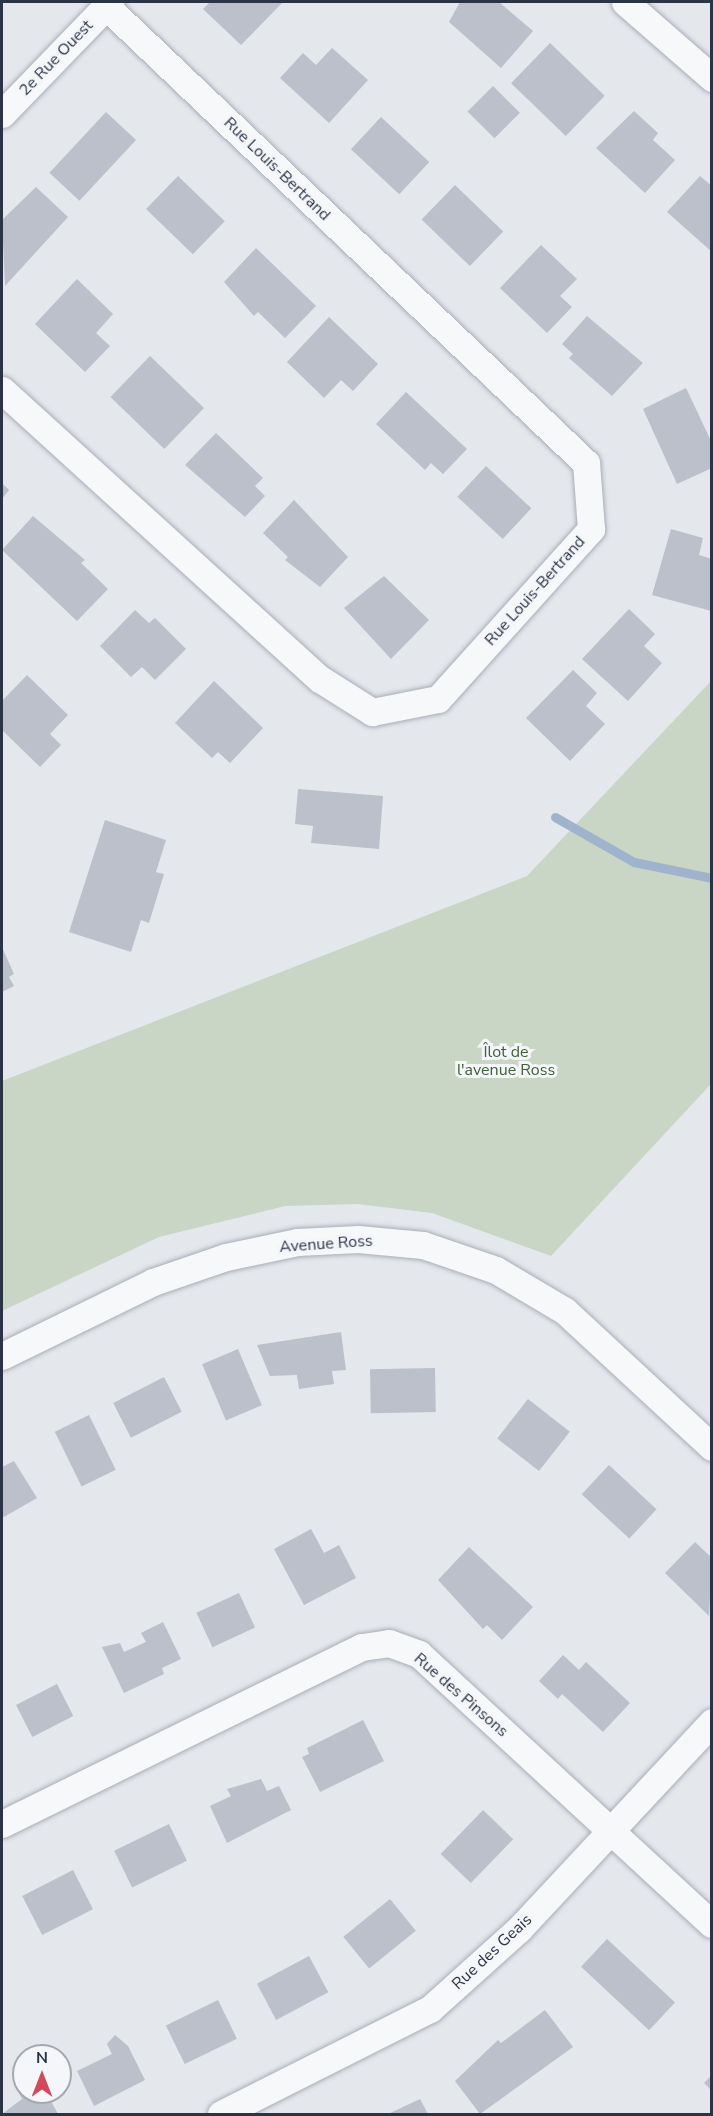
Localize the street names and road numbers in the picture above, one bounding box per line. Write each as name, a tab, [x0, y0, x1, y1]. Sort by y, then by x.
street label: 2e Rue Ouest	[15, 16, 97, 100]
street label: Rue Louis-Bertrand	[220, 113, 334, 225]
street label: Rue Louis-Bertrand	[481, 532, 589, 650]
street label: Avenue Ross	[279, 1231, 373, 1257]
street label: Rue des Pinsons	[410, 1649, 512, 1741]
street label: Rue des Geais	[448, 1910, 536, 1994]

